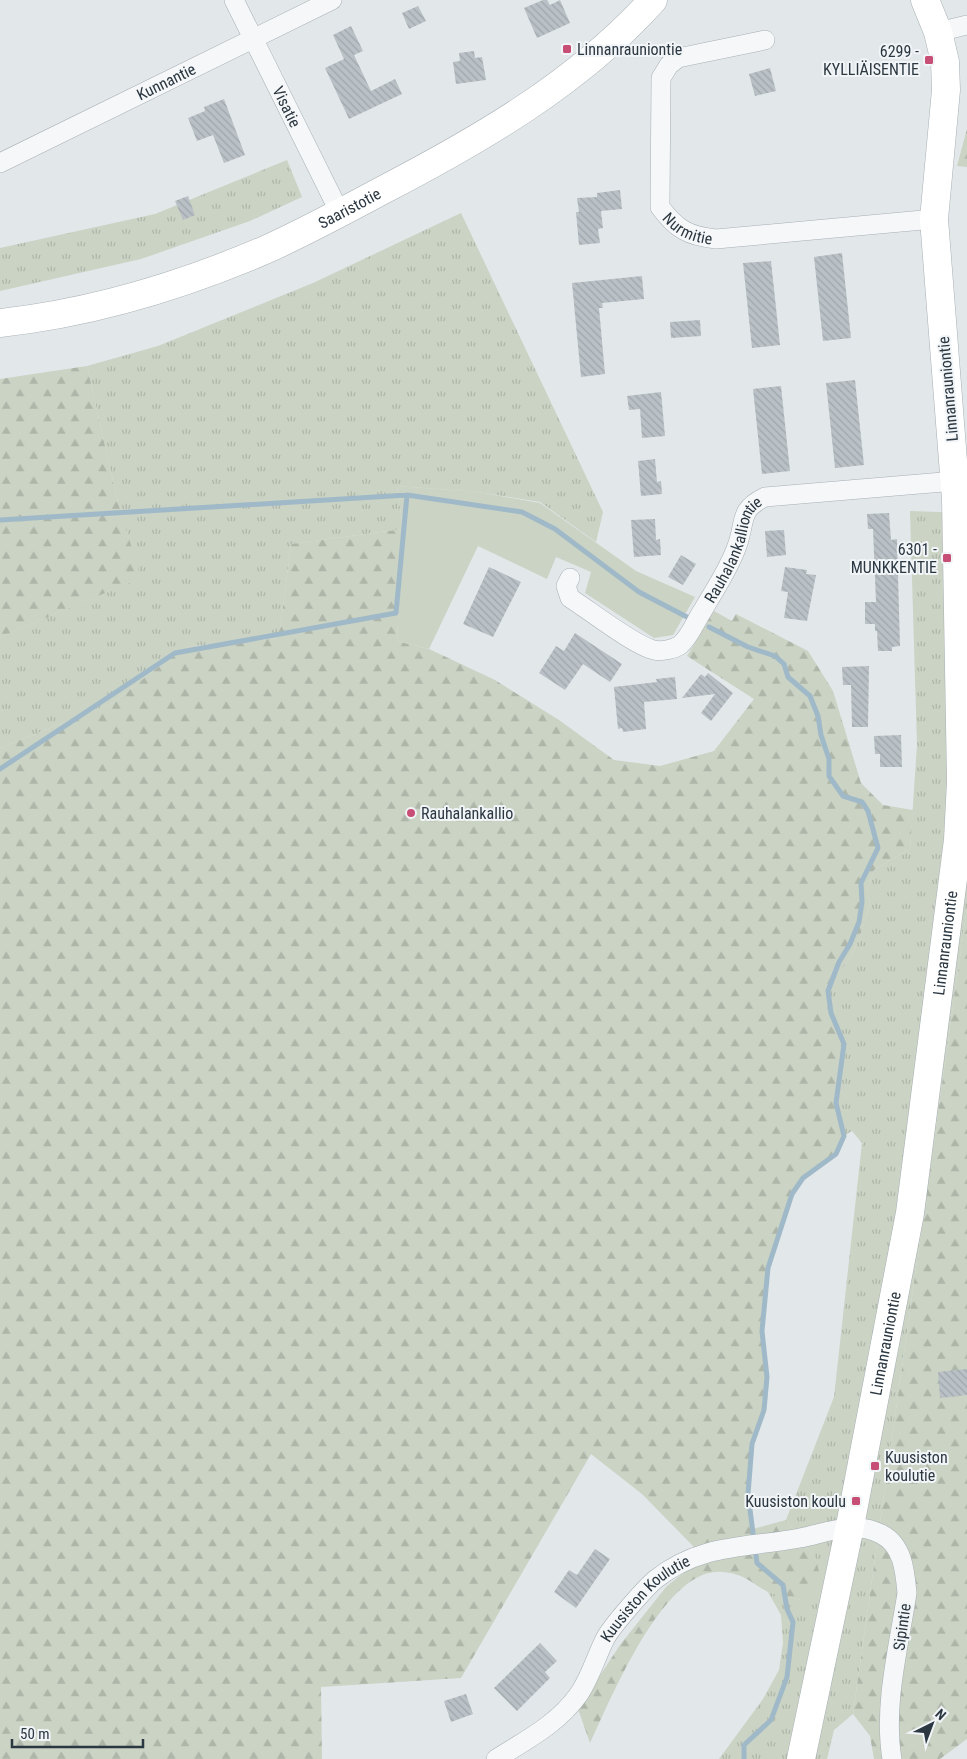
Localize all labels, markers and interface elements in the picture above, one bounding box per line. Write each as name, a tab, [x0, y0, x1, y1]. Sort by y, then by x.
place label: Linnanrauniontie	[577, 40, 682, 59]
place label: 6299 - KYLLIÄISENTIE	[823, 42, 919, 79]
marker: Linnanrauniontie	[561, 43, 573, 55]
marker: 6299 - KYLLIÄISENTIE	[923, 54, 935, 66]
street label: Kunnantie	[134, 59, 199, 104]
street label: Visatie	[269, 83, 305, 130]
street label: Saaristotie	[315, 184, 384, 232]
street label: Nurmitie	[659, 208, 714, 248]
street label: Linnanrauniontie	[934, 336, 962, 442]
street label: Rauhalankalliontie	[700, 492, 765, 606]
place label: 6301 - MUNKKENTIE	[851, 540, 937, 577]
marker: 6301 - MUNKKENTIE	[941, 552, 953, 564]
place label: Rauhalankallio	[421, 804, 513, 823]
marker: Rauhalankallio	[405, 807, 417, 819]
street label: Linnanrauniontie	[929, 890, 961, 996]
street label: Linnanrauniontie	[866, 1290, 904, 1397]
place label: Kuusiston koulutie	[885, 1448, 948, 1485]
marker: Kuusiston koulutie	[869, 1460, 881, 1472]
place label: Kuusiston koulu	[745, 1492, 846, 1511]
marker: Kuusiston koulu	[850, 1495, 862, 1507]
street label: Kuusiston Koulutie	[596, 1551, 692, 1645]
street label: Sipintie	[889, 1602, 915, 1652]
north arrow	[907, 1699, 957, 1749]
text: N	[932, 1706, 949, 1723]
scale bar	[12, 1716, 144, 1748]
text: 50 m	[20, 1725, 50, 1743]

